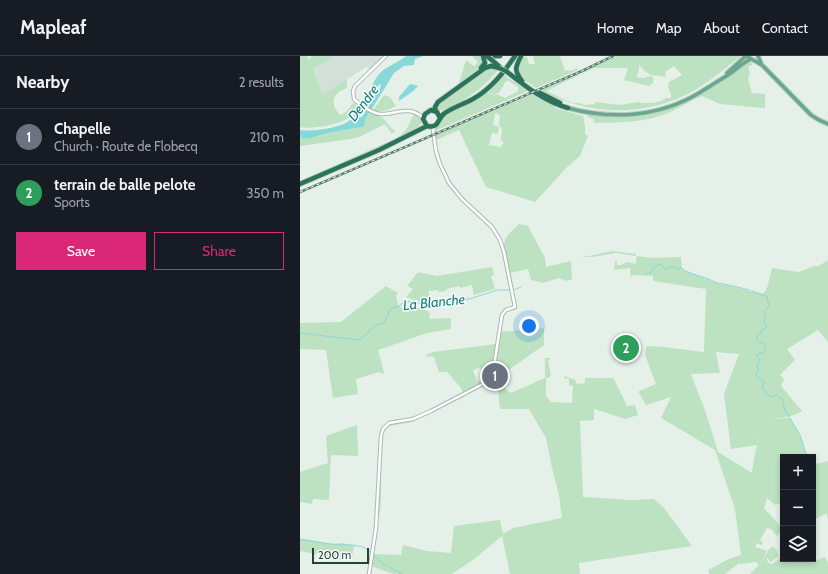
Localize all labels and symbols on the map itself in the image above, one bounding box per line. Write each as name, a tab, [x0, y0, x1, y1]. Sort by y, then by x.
water label: Dendre	[343, 81, 383, 125]
water label: La Blanche	[402, 290, 466, 314]
your location	[519, 316, 539, 336]
pin: 2	[613, 333, 639, 363]
pin: 1	[482, 361, 508, 391]
scale bar	[312, 546, 369, 565]

